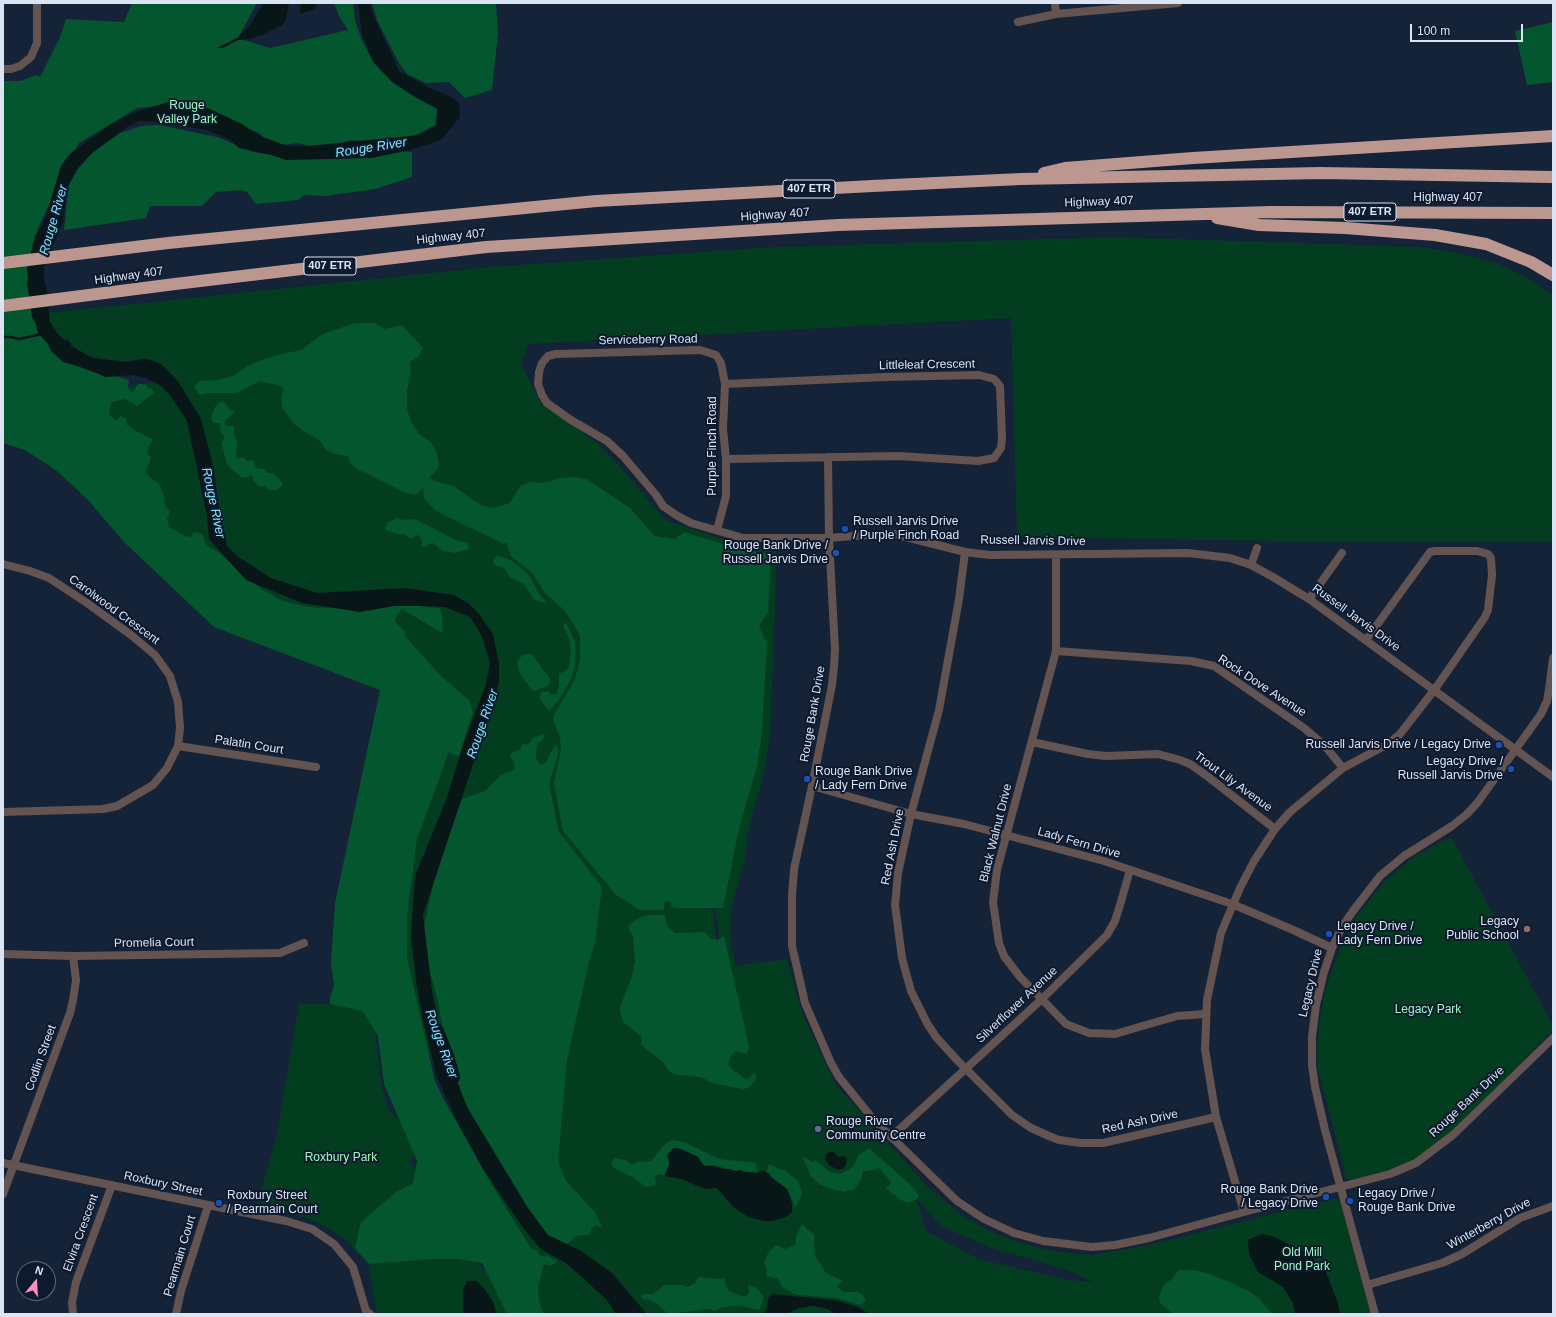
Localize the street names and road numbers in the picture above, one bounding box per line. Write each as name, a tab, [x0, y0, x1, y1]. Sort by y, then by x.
road number: 407 ETR	[783, 180, 835, 198]
street label: Highway 407	[1413, 191, 1483, 205]
street label: Highway 407	[1064, 194, 1134, 210]
road number: 407 ETR	[1344, 203, 1396, 221]
street label: Highway 407	[740, 205, 810, 225]
street label: Highway 407	[416, 226, 486, 248]
road number: 407 ETR	[304, 257, 356, 275]
street label: Highway 407	[94, 264, 164, 288]
street label: Serviceberry Road	[598, 332, 698, 348]
street label: Littleleaf Crescent	[879, 357, 975, 373]
street label: Purple Finch Road	[706, 396, 720, 496]
street label: Russell Jarvis Drive	[980, 533, 1086, 549]
street label: Carolwood Crescent	[66, 572, 162, 648]
street label: Russell Jarvis Drive	[1309, 581, 1403, 655]
street label: Rock Dove Avenue	[1215, 652, 1309, 720]
street label: Rouge Bank Drive	[797, 665, 829, 763]
street label: Palatin Court	[214, 732, 284, 758]
street label: Trout Lily Avenue	[1191, 749, 1275, 815]
street label: Black Walnut Drive	[977, 782, 1015, 884]
street label: Red Ash Drive	[879, 808, 907, 886]
street label: Lady Fern Drive	[1036, 824, 1122, 862]
street label: Promelia Court	[114, 935, 194, 951]
street label: Legacy Drive	[1296, 947, 1326, 1019]
street label: Silverflower Avenue	[973, 964, 1061, 1046]
street label: Codlin Street	[22, 1023, 60, 1093]
street label: Rouge Bank Drive	[1426, 1064, 1508, 1140]
street label: Red Ash Drive	[1101, 1107, 1179, 1137]
street label: Roxbury Street	[122, 1169, 204, 1199]
street label: Elvira Crescent	[60, 1192, 102, 1274]
street label: Winterberry Drive	[1445, 1195, 1533, 1253]
street label: Pearmain Court	[161, 1214, 199, 1298]

